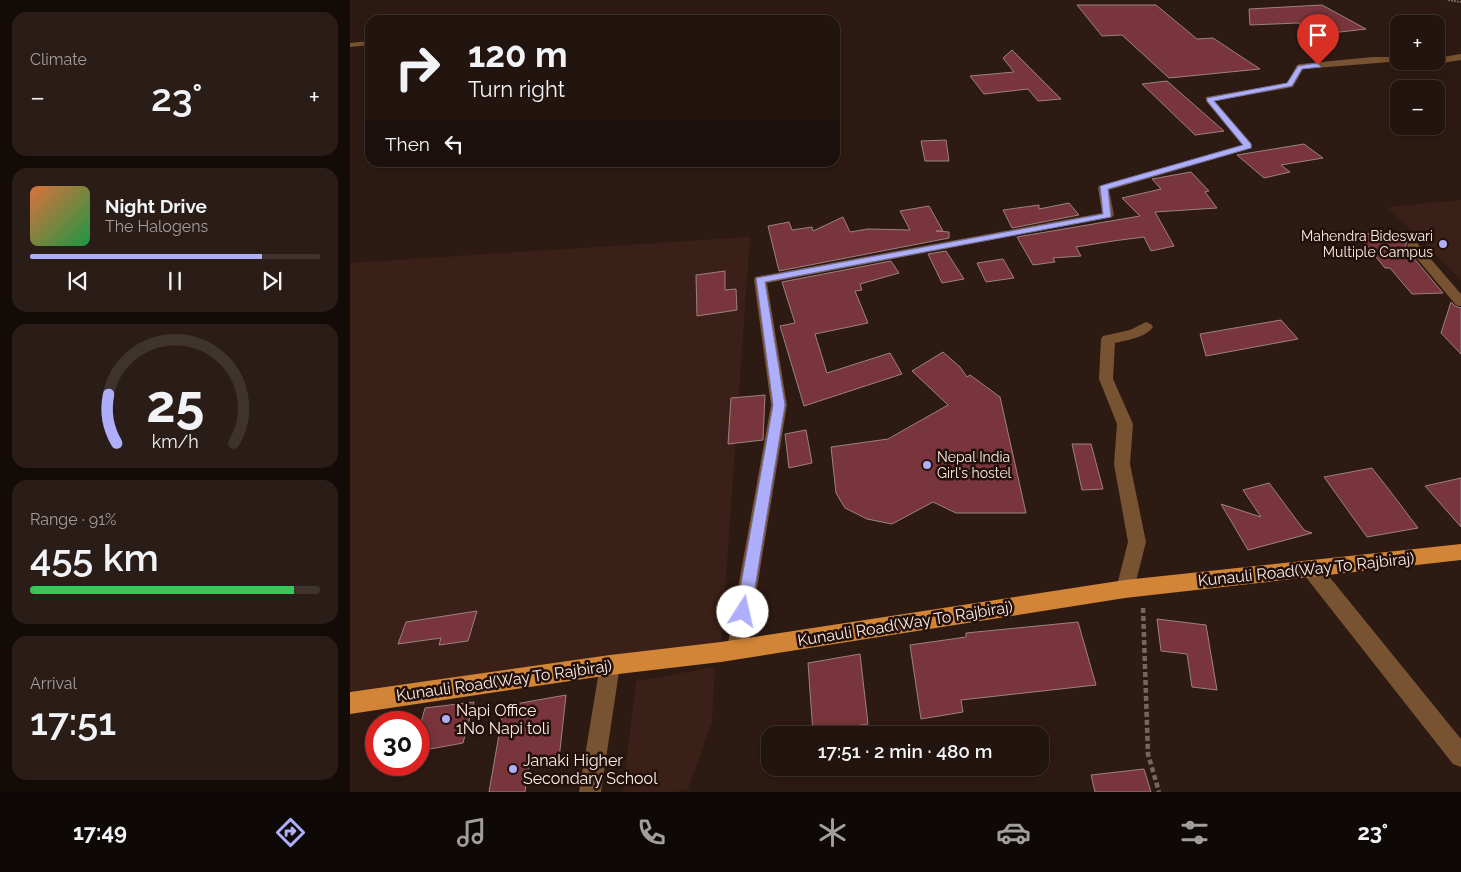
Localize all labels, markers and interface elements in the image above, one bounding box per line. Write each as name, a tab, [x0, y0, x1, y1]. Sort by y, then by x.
pin	[1297, 14, 1339, 65]
map controls	[1390, 15, 1445, 135]
button: +	[1390, 15, 1445, 70]
icon: arrive	[1304, 21, 1332, 49]
text: 120 m	[468, 34, 568, 75]
icon: right	[385, 35, 450, 100]
text: Climate	[30, 50, 87, 69]
text: 23°	[151, 75, 203, 120]
text: Turn right	[468, 76, 565, 102]
button: −	[1390, 80, 1445, 135]
text: −	[30, 81, 45, 114]
text: +	[308, 81, 320, 114]
icon: left	[440, 130, 468, 158]
text: Then	[385, 133, 430, 155]
text: Night Drive	[105, 195, 207, 217]
text: The Halogens	[105, 217, 208, 236]
place label: Mahendra Bideswari Multiple Campus	[1301, 228, 1433, 260]
marker: Mahendra Bideswari Multiple Campus	[1437, 238, 1449, 250]
icon: previous	[64, 267, 92, 295]
icon: pause	[161, 267, 189, 295]
icon: next	[258, 267, 286, 295]
text: 25	[146, 373, 204, 434]
text: km/h	[151, 431, 199, 452]
place label: Nepal India Girl's hostel	[937, 449, 1012, 481]
marker: Nepal India Girl's hostel	[921, 459, 933, 471]
text: Range · 91%	[30, 510, 117, 529]
text: 455 km	[30, 535, 159, 580]
street label: Kunauli Road(Way To Rajbiraj)	[1197, 549, 1415, 590]
position arrow	[716, 585, 768, 637]
street label: Kunauli Road(Way To Rajbiraj)	[796, 597, 1014, 650]
street label: Kunauli Road(Way To Rajbiraj)	[395, 656, 613, 705]
text: Arrival	[30, 674, 77, 693]
text: 17:51	[30, 699, 116, 744]
place label: Napi Office 1No Napi toli	[456, 701, 550, 738]
speed limit sign: 30	[365, 711, 430, 776]
marker: Napi Office 1No Napi toli	[440, 713, 452, 725]
text: 17:51 · 2 min · 480 m	[818, 740, 992, 762]
place label: Janaki Higher Secondary School	[523, 751, 658, 788]
marker: Janaki Higher Secondary School	[507, 763, 519, 775]
icon: directions	[273, 815, 308, 850]
icon: music	[454, 815, 489, 850]
icon: phone	[634, 815, 669, 850]
icon: climate	[815, 815, 850, 850]
icon: car	[996, 815, 1031, 850]
icon: filters	[1177, 815, 1212, 850]
text: 17:49	[73, 819, 127, 845]
text: 23°	[1357, 819, 1388, 845]

